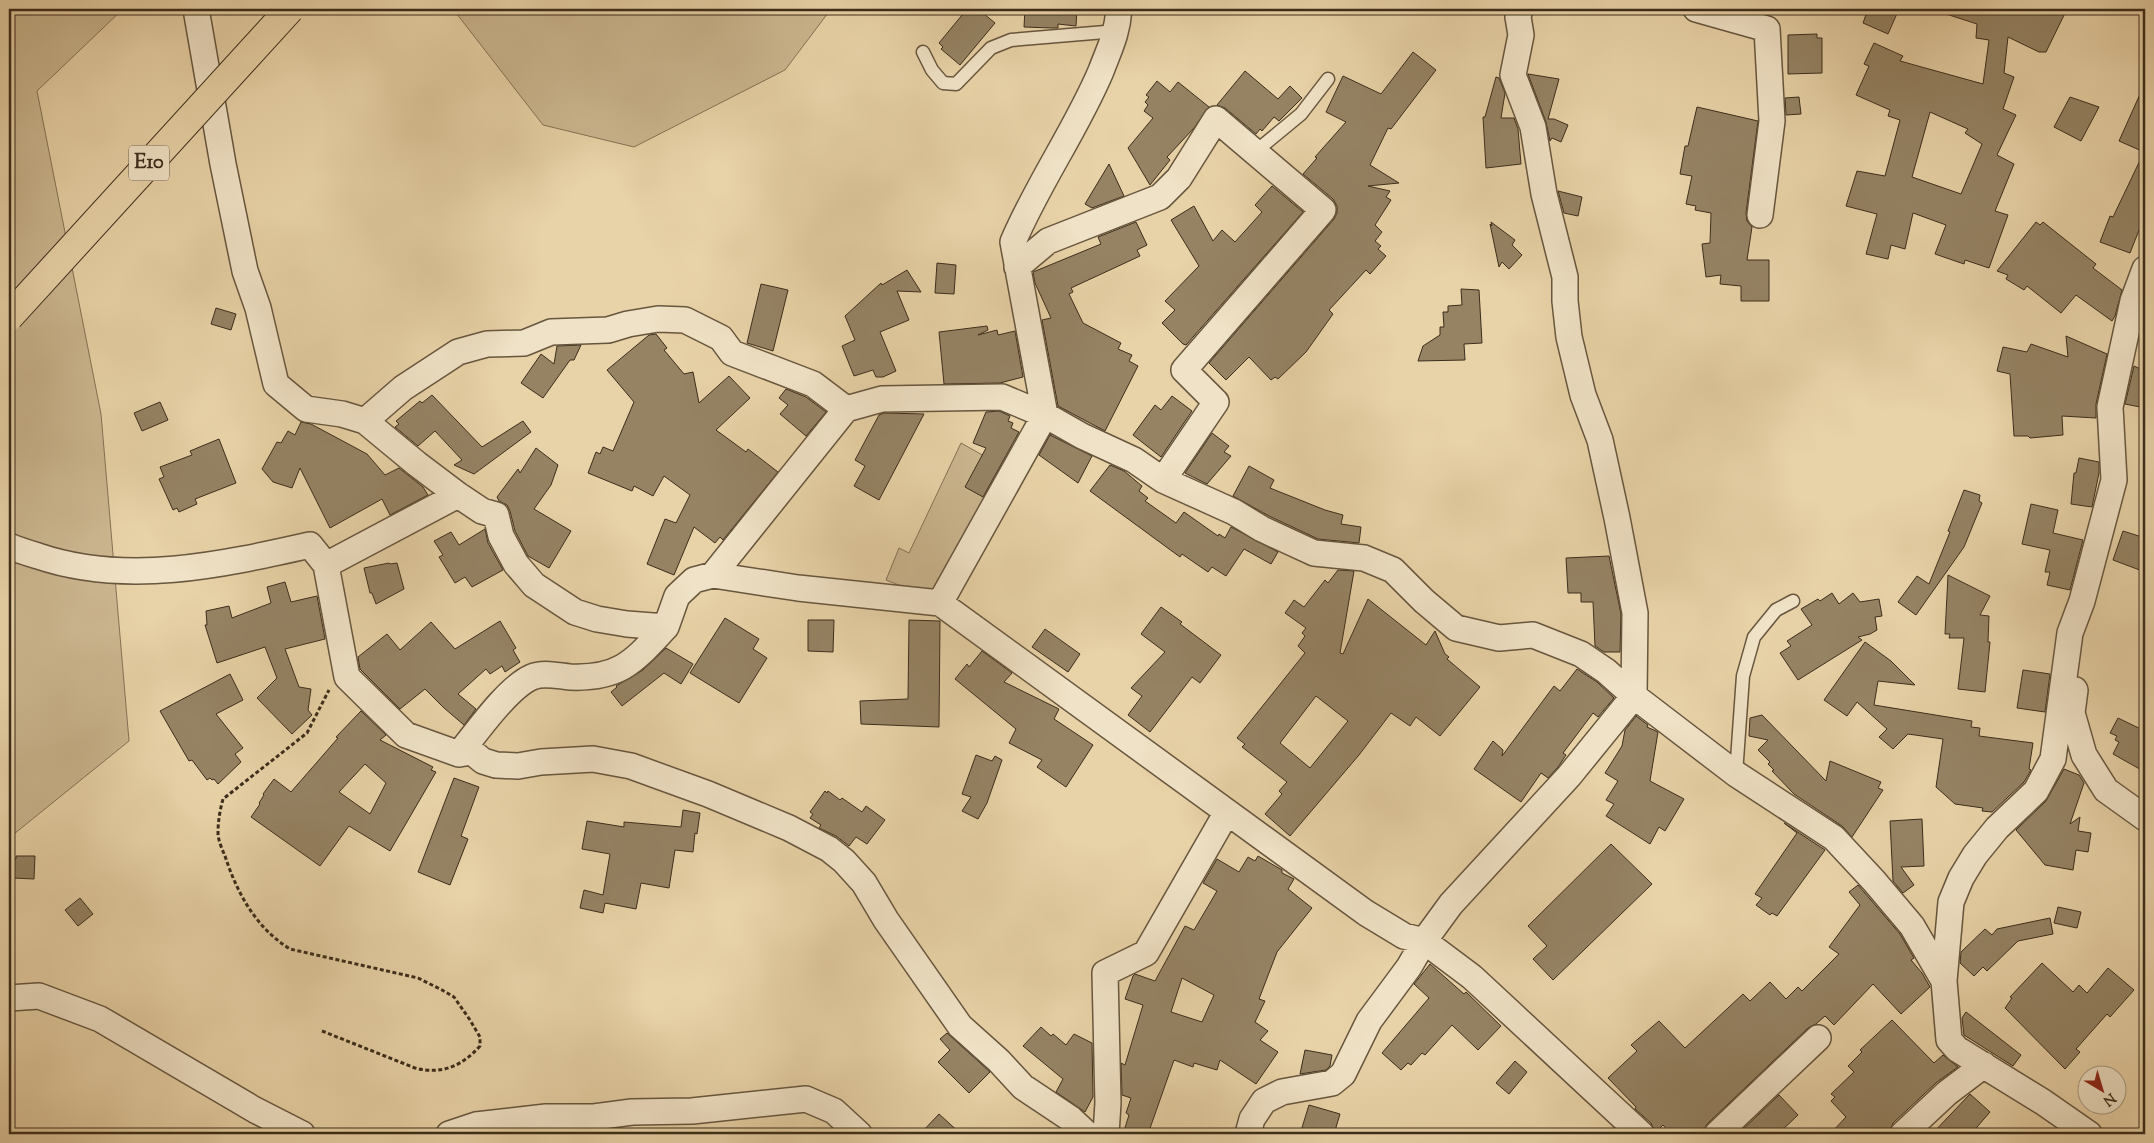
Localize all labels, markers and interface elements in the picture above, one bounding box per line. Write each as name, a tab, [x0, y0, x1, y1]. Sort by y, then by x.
road number: E10	[129, 146, 169, 180]
north arrow	[2076, 1066, 2126, 1116]
text: N	[2098, 1087, 2119, 1110]

